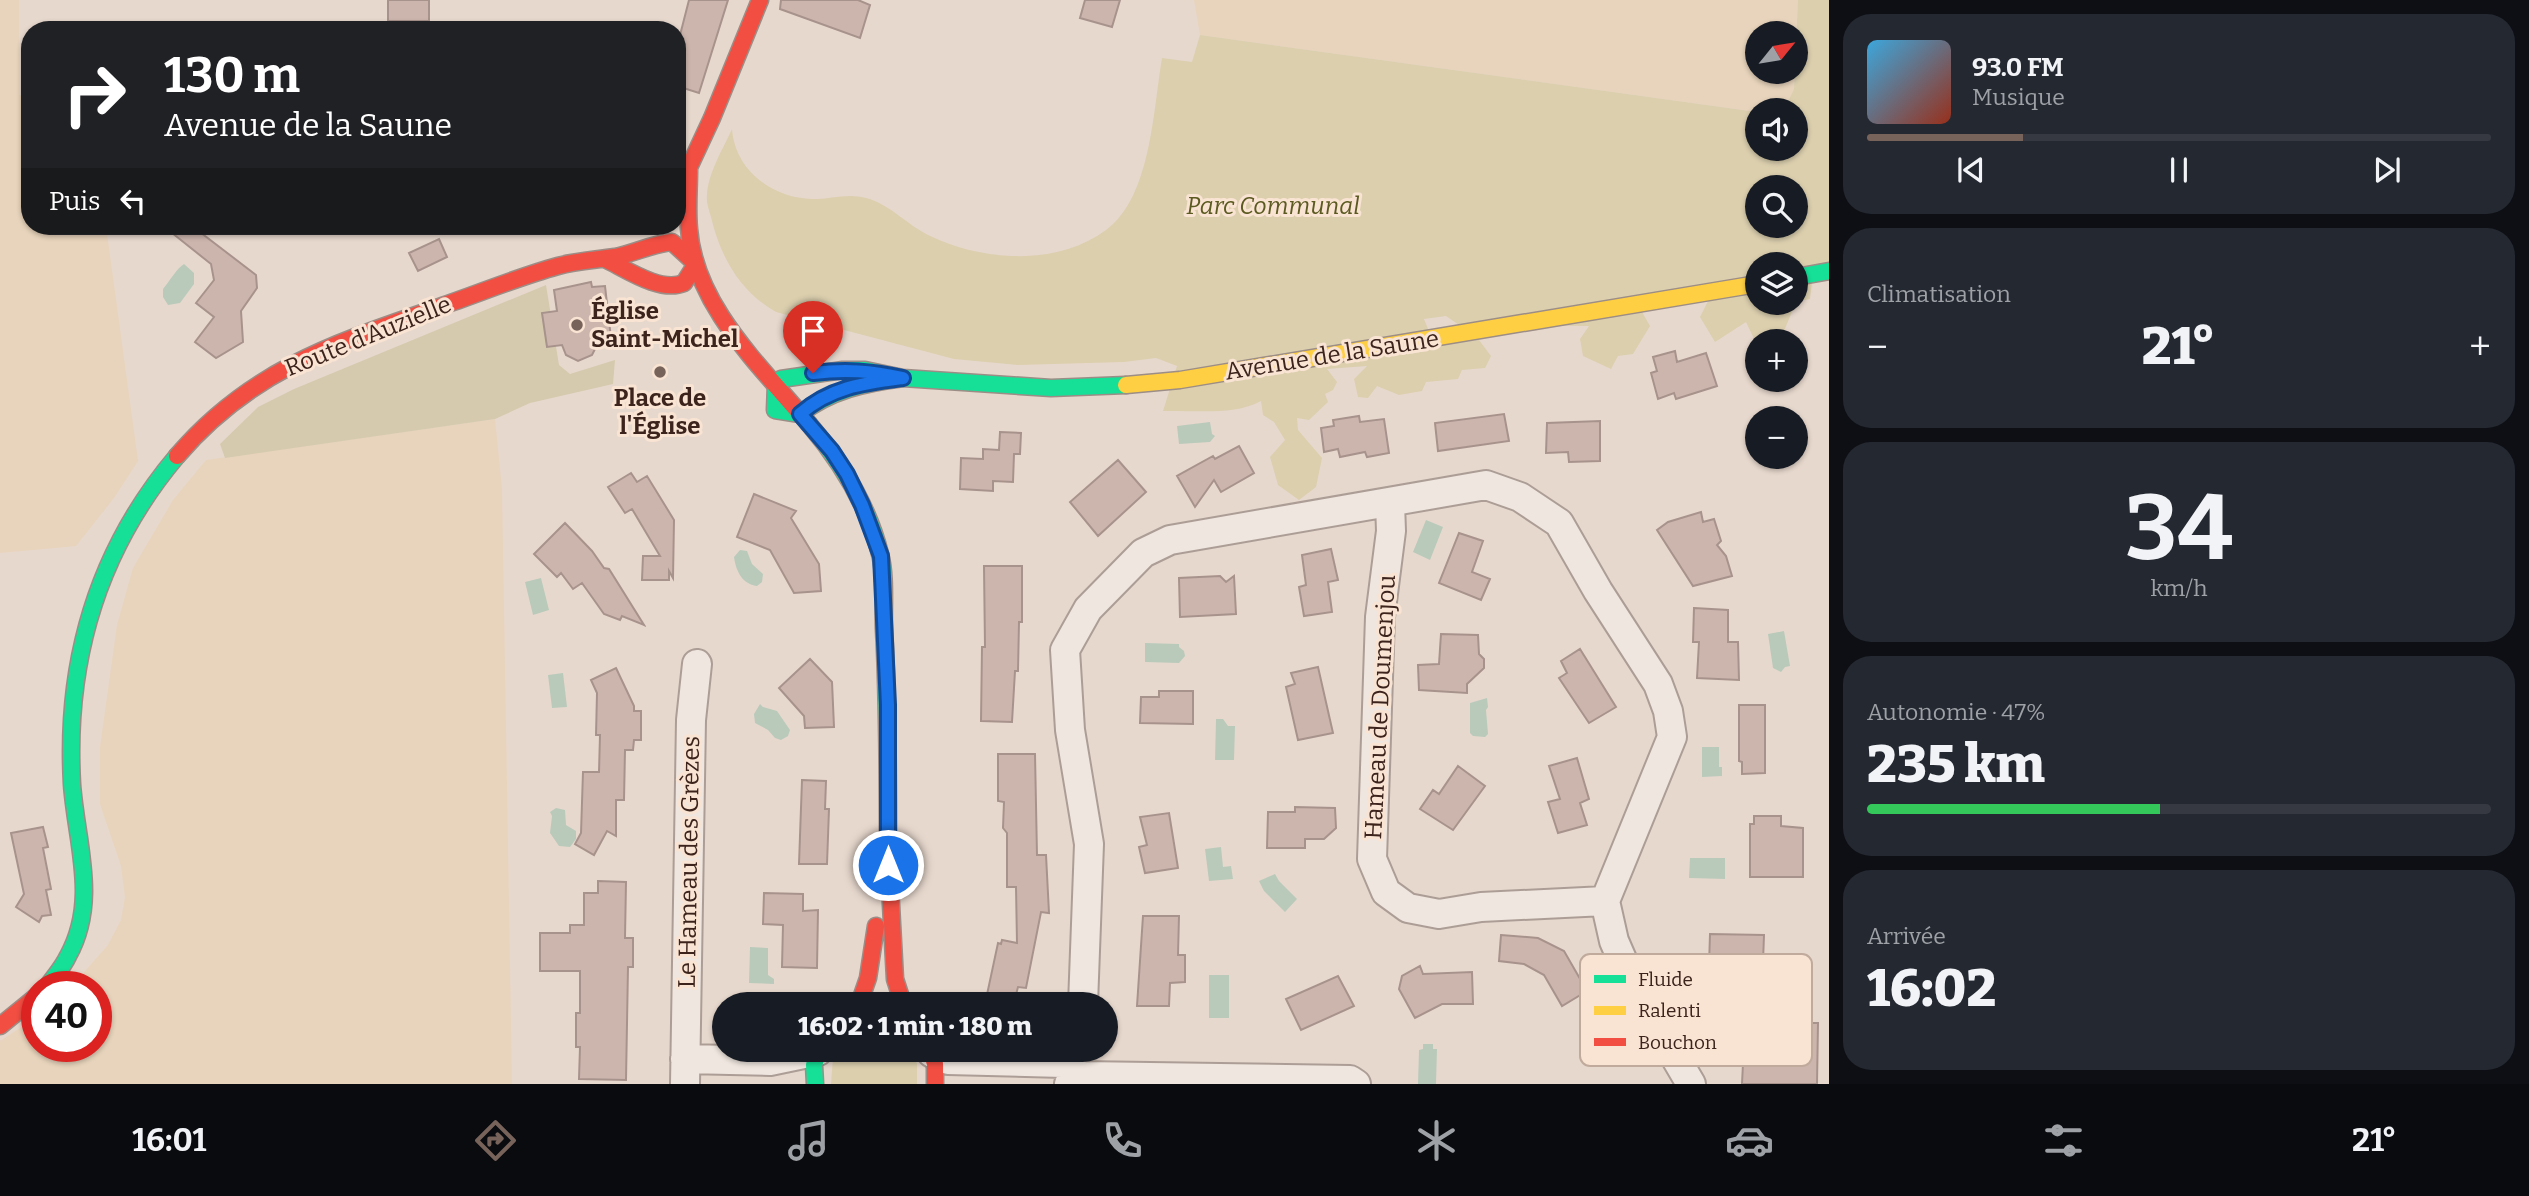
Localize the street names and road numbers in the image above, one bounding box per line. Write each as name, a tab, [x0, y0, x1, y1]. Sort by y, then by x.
street label: Route d'Auzielle	[281, 290, 455, 382]
street label: Avenue de la Saune	[1223, 324, 1441, 386]
street label: Hameau de Doumenjou	[1359, 574, 1401, 840]
street label: Le Hameau des Grèzes	[673, 736, 705, 988]

